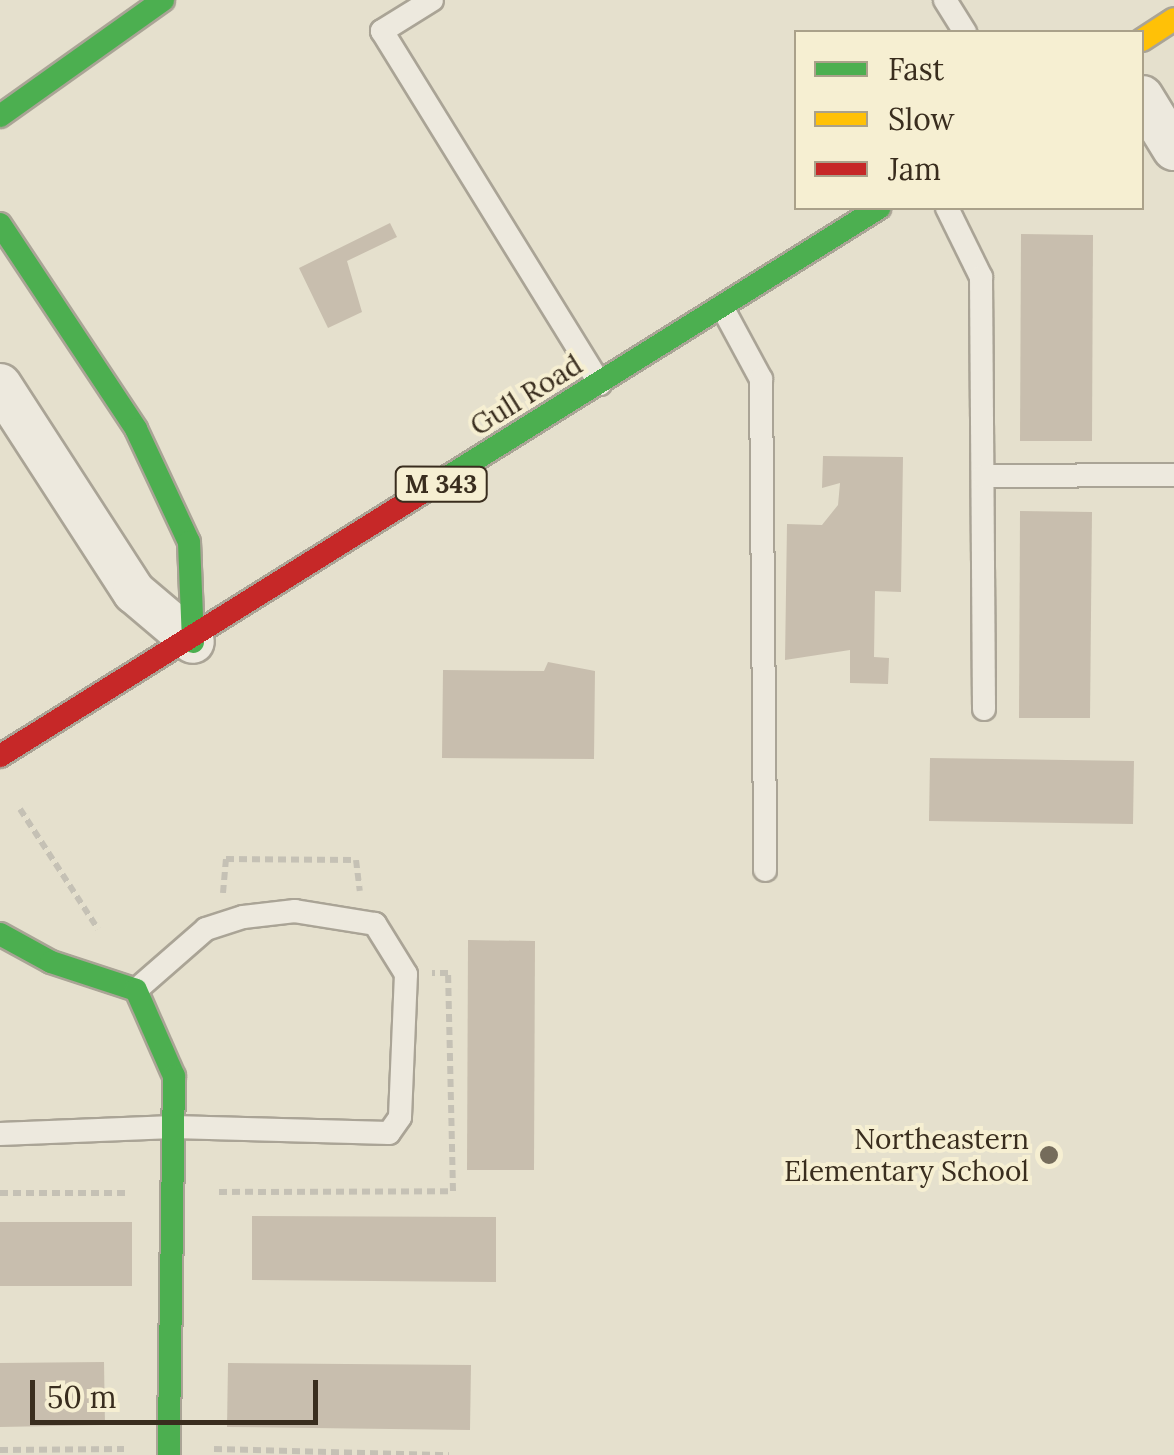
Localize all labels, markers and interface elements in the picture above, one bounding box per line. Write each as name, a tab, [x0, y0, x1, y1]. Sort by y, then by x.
legend	[794, 30, 1144, 210]
text: Fast	[888, 50, 944, 88]
text: Slow	[888, 100, 954, 138]
text: Jam	[888, 150, 941, 188]
street label: Gull Road	[464, 347, 588, 443]
road number: M 343	[394, 464, 488, 504]
place label: Northeastern Elementary School	[784, 1122, 1029, 1188]
marker: Northeastern Elementary School	[1038, 1144, 1060, 1166]
scale bar	[35, 1360, 322, 1422]
text: 50 m	[47, 1378, 117, 1416]

